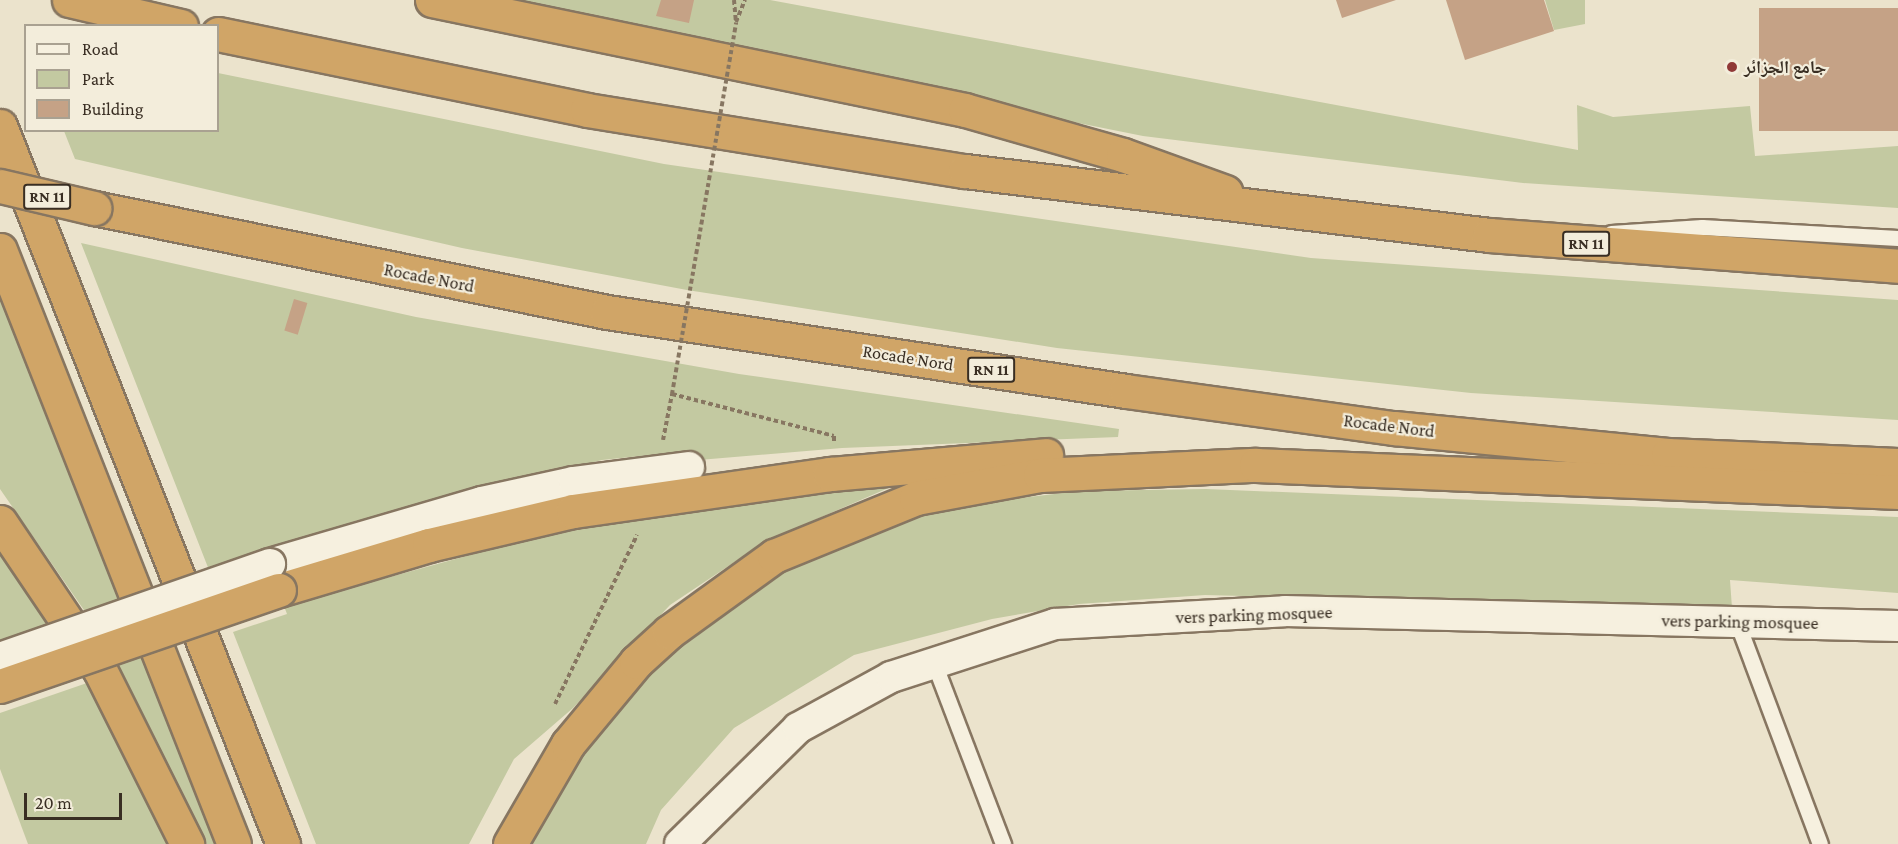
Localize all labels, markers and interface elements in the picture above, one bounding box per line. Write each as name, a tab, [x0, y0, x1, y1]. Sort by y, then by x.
legend	[24, 24, 219, 132]
text: Road	[82, 39, 119, 59]
place label: جامع الجزائر	[1744, 56, 1827, 78]
marker: جامع الجزائر	[1725, 60, 1739, 74]
text: Park	[82, 69, 114, 89]
text: Building	[82, 99, 143, 119]
road number: RN 11	[23, 184, 71, 210]
road number: RN 11	[1562, 231, 1610, 257]
street label: Rocade Nord	[382, 259, 476, 297]
street label: Rocade Nord	[861, 340, 955, 376]
road number: RN 11	[967, 357, 1015, 383]
street label: Rocade Nord	[1342, 410, 1436, 442]
street label: vers parking mosquee	[1175, 601, 1333, 629]
street label: vers parking mosquee	[1661, 610, 1819, 634]
scale bar	[27, 781, 124, 819]
text: 20 m	[35, 793, 72, 813]

